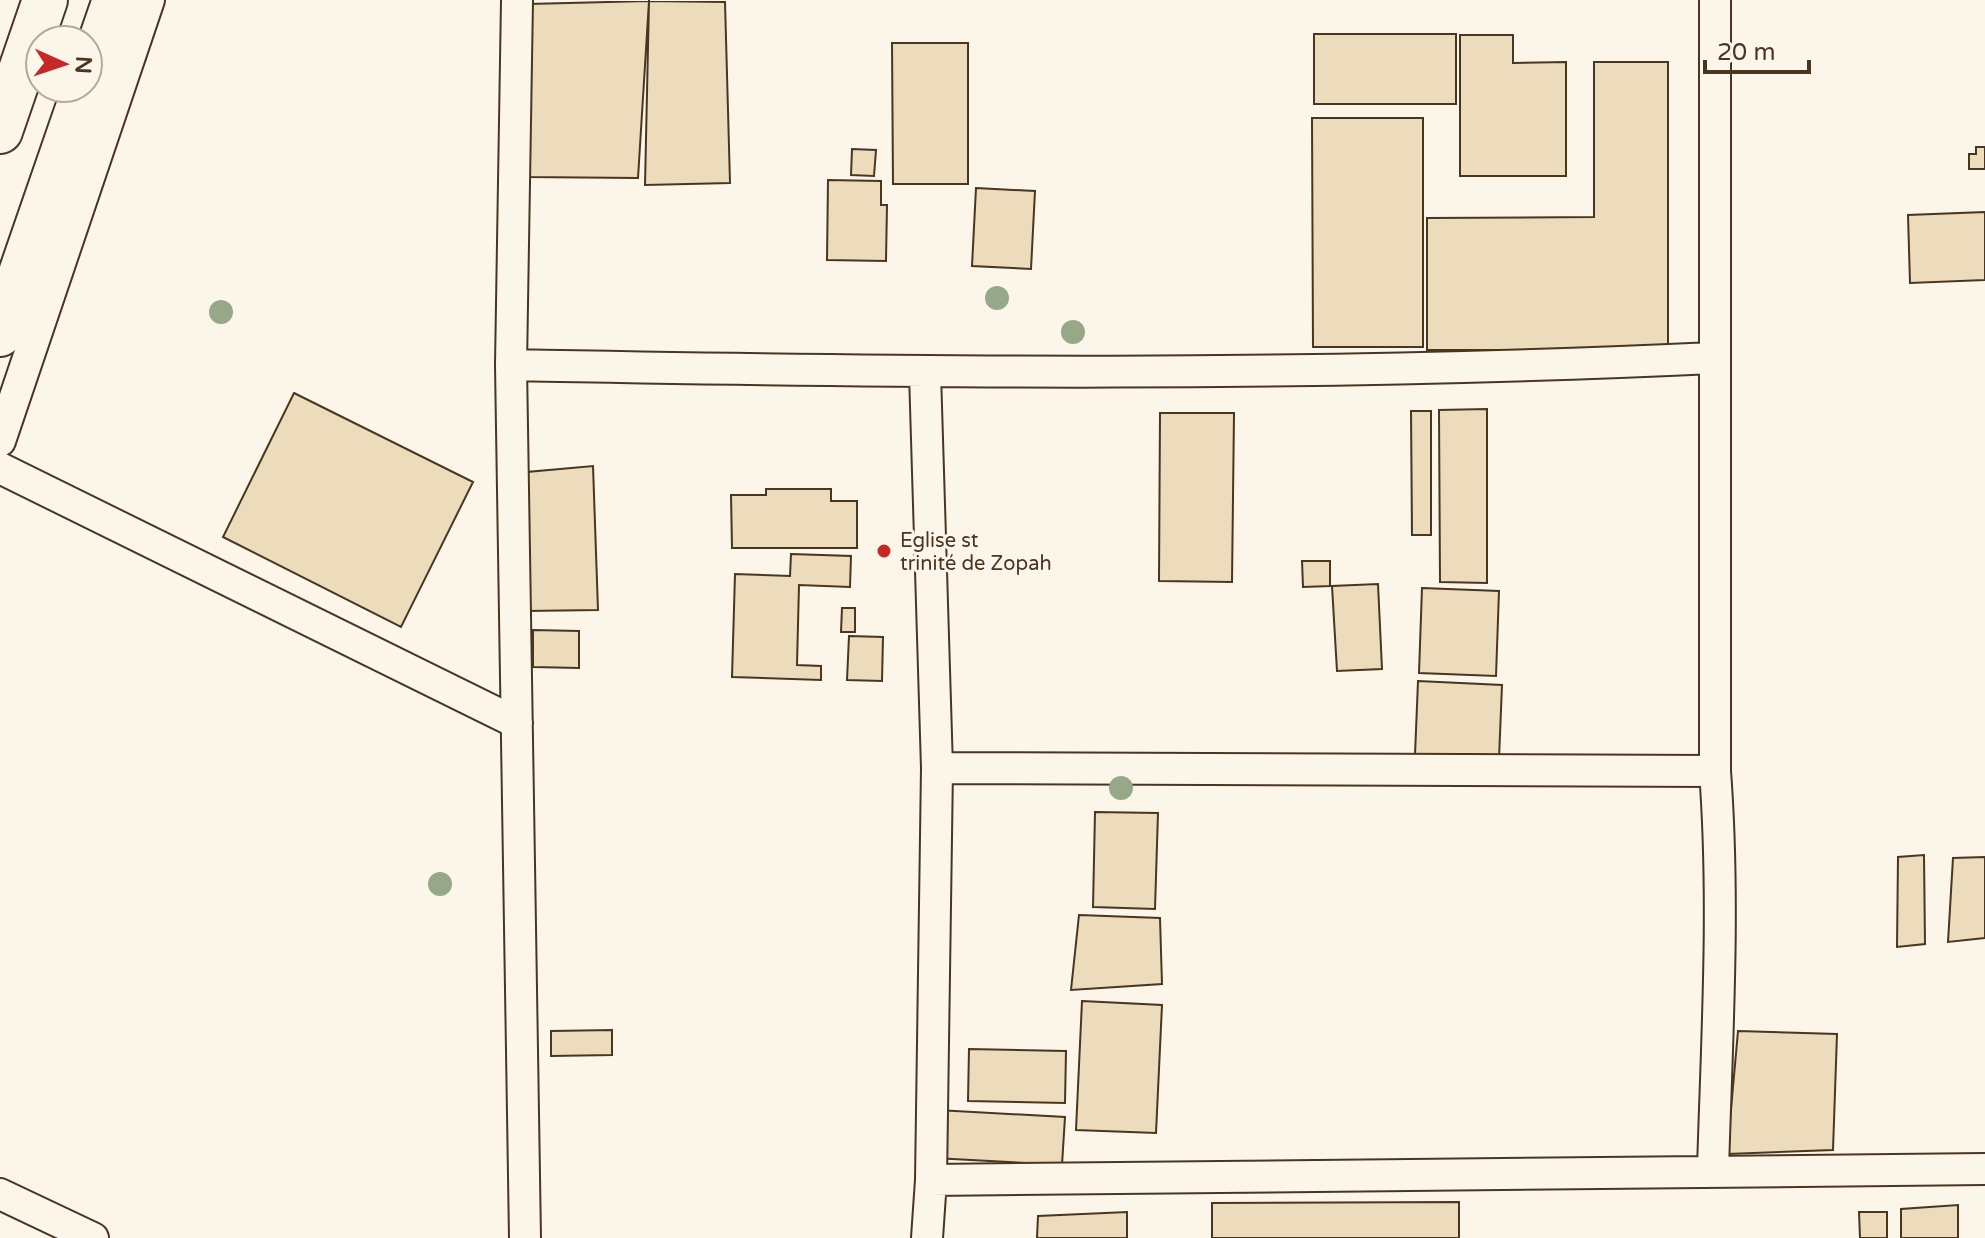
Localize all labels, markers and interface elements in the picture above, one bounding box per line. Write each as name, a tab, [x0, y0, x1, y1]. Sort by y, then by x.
north arrow	[24, 24, 104, 104]
scale bar	[1705, 24, 1809, 74]
text: 20 m	[1717, 38, 1775, 67]
text: N	[70, 55, 96, 74]
place label: Eglise st trinité de Zopah	[900, 529, 1052, 576]
marker: Eglise st trinité de Zopah	[875, 542, 893, 560]

